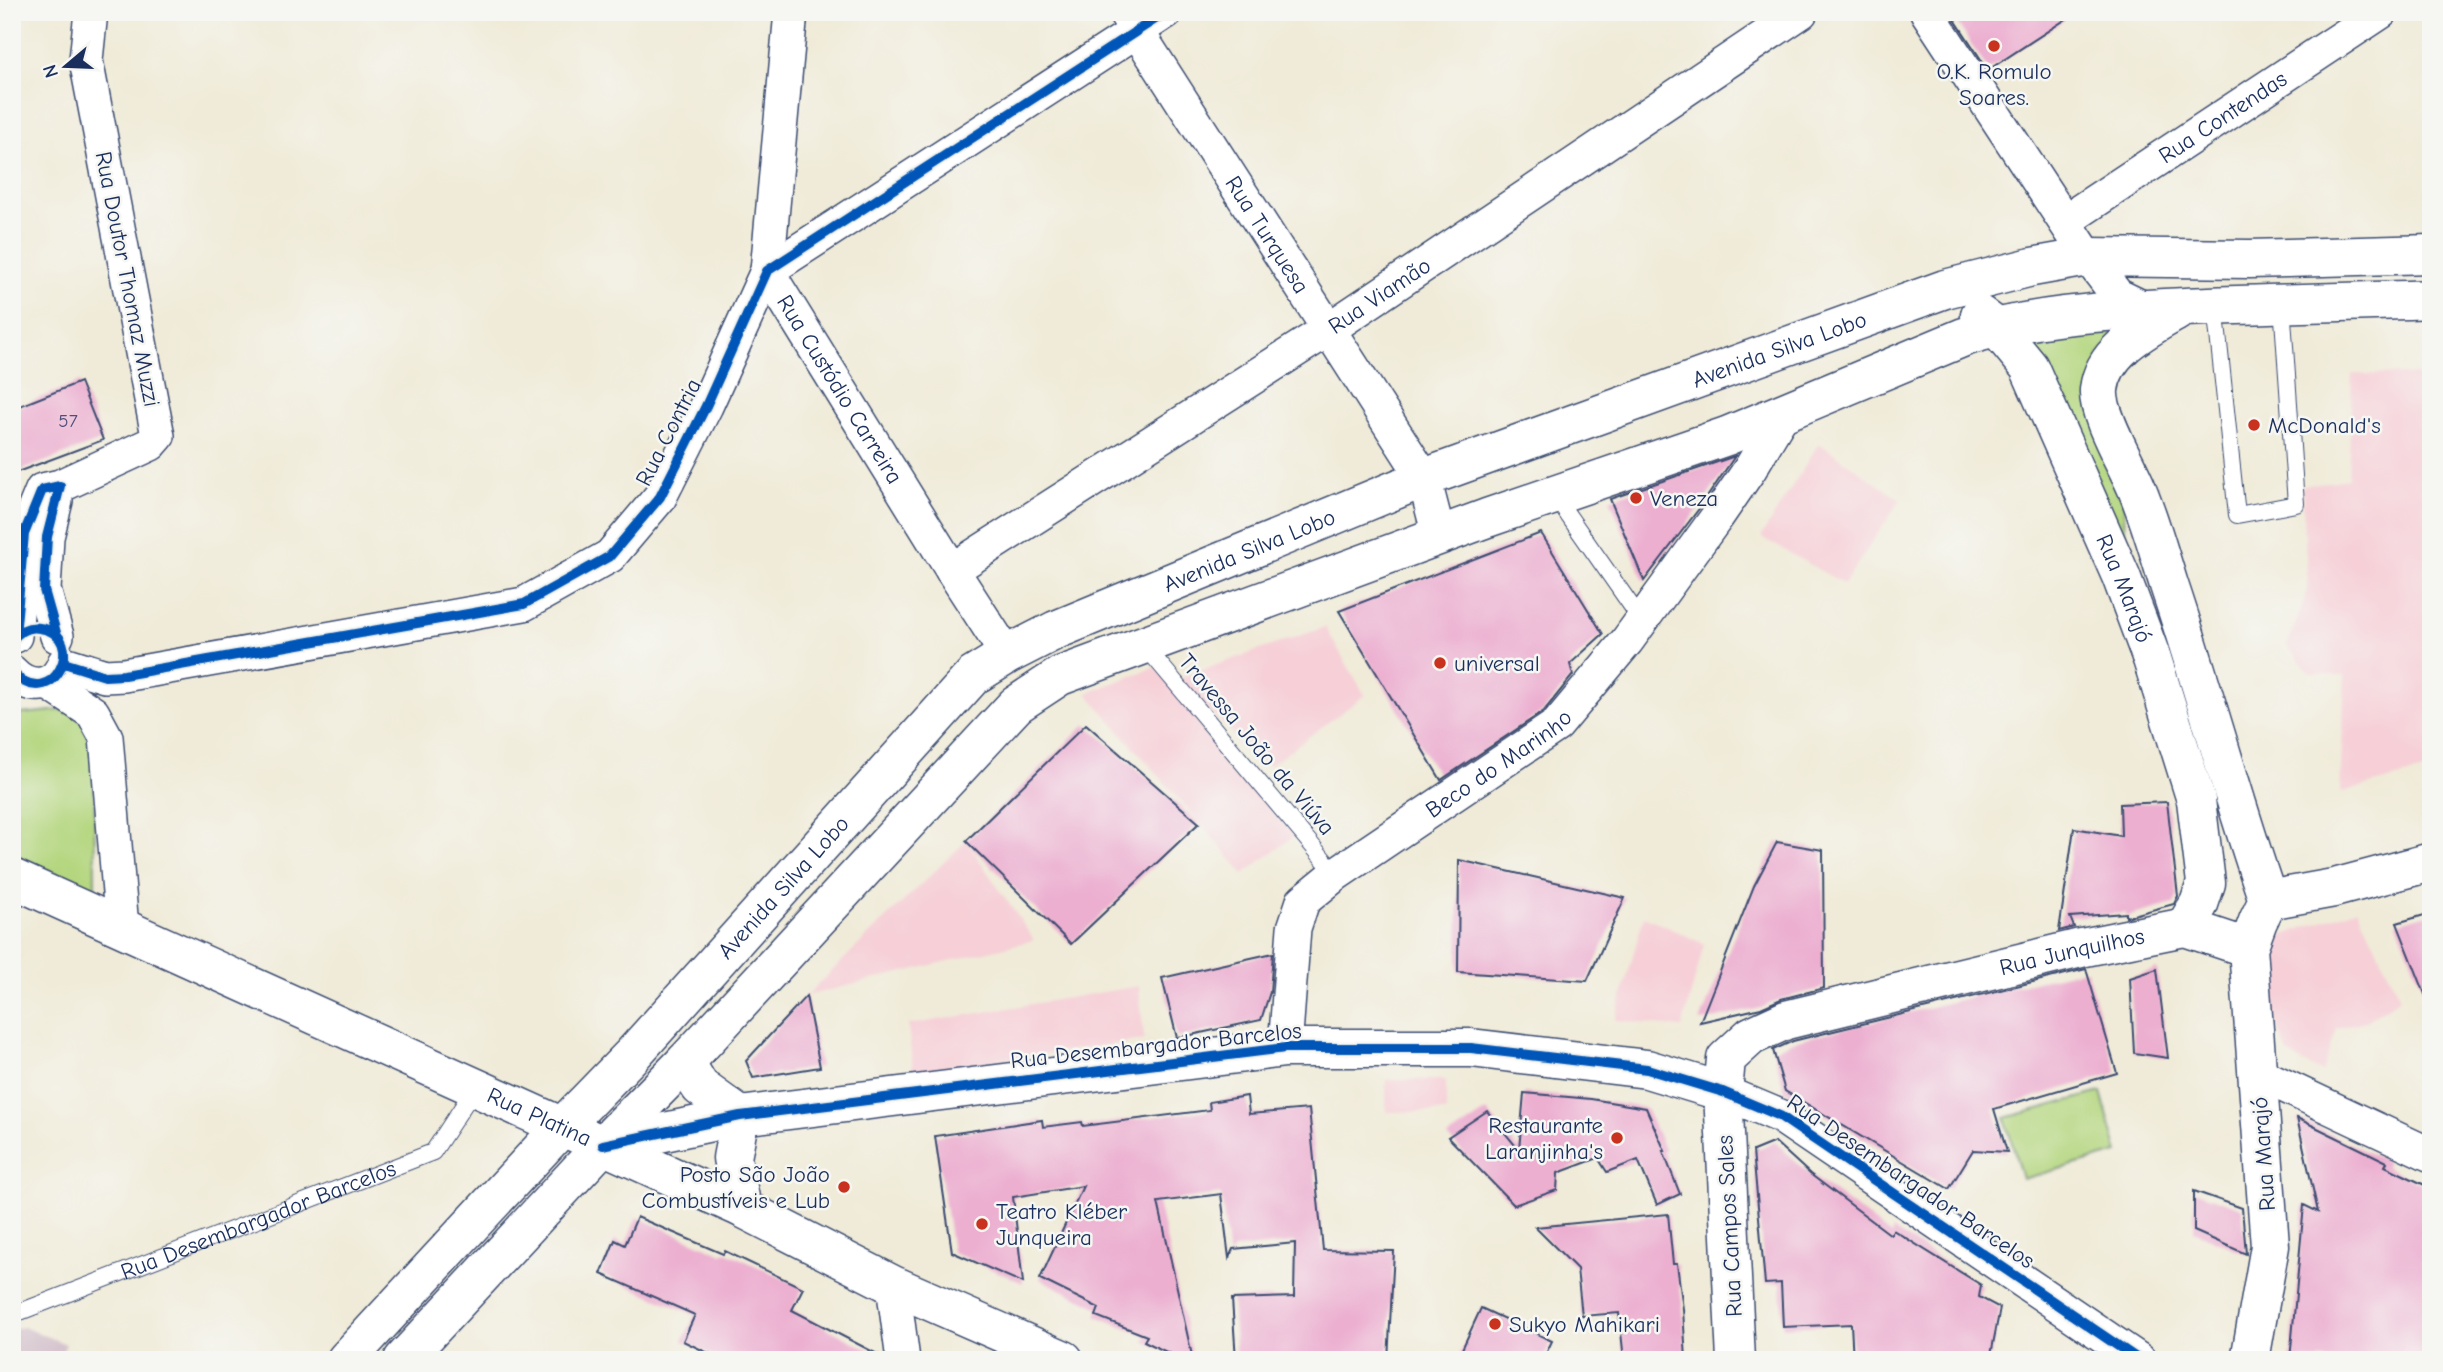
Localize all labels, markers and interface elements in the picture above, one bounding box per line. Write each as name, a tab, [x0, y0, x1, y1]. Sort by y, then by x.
north arrow	[32, 32, 102, 102]
marker: O.K. Romulo Soares.	[1986, 38, 2002, 54]
place label: O.K. Romulo Soares.	[1936, 58, 2052, 111]
text: N	[38, 62, 63, 81]
street label: Rua Contendas	[2154, 65, 2292, 169]
street label: Rua Doutor Thomaz Muzzi	[89, 149, 166, 409]
street label: Rua Turquesa	[1220, 171, 1315, 298]
street label: Rua Viamão	[1323, 252, 1436, 340]
street label: Rua Custódio Carreira	[771, 290, 908, 489]
street label: Avenida Silva Lobo	[1689, 306, 1870, 394]
street label: Rua Contria	[630, 374, 707, 490]
house number: 57	[58, 410, 78, 432]
place label: McDonald's	[2268, 412, 2381, 439]
marker: McDonald's	[2246, 417, 2262, 433]
place label: Veneza	[1650, 485, 1718, 512]
marker: Veneza	[1628, 490, 1644, 506]
street label: Avenida Silva Lobo	[1160, 503, 1339, 598]
street label: Rua Marajó	[2090, 530, 2158, 646]
street label: Travessa João da Viúva	[1173, 648, 1340, 840]
place label: universal	[1454, 650, 1540, 677]
marker: universal	[1432, 655, 1448, 671]
street label: Beco do Marinho	[1421, 705, 1578, 824]
street label: Avenida Silva Lobo	[712, 810, 855, 965]
street label: Rua Junquilhos	[1997, 923, 2147, 981]
street label: Rua Desembargador Barcelos	[1009, 1017, 1303, 1074]
street label: Rua Platina	[483, 1082, 596, 1152]
street label: Rua Desembargador Barcelos	[1782, 1088, 2040, 1274]
street label: Rua Marajó	[2246, 1096, 2281, 1212]
place label: Restaurante Laranjinha's	[1485, 1112, 1603, 1165]
marker: Restaurante Laranjinha's	[1609, 1130, 1625, 1146]
street label: Rua Campos Sales	[1711, 1134, 1748, 1318]
street label: Rua Desembargador Barcelos	[117, 1155, 400, 1286]
place label: Posto São João Combustíveis e Lub	[642, 1161, 830, 1214]
marker: Posto São João Combustíveis e Lub	[836, 1179, 852, 1195]
place label: Teatro Kléber Junqueira	[996, 1198, 1128, 1251]
marker: Teatro Kléber Junqueira	[974, 1216, 990, 1232]
place label: Sukyo Mahikari	[1509, 1311, 1660, 1338]
marker: Sukyo Mahikari	[1487, 1316, 1503, 1332]

